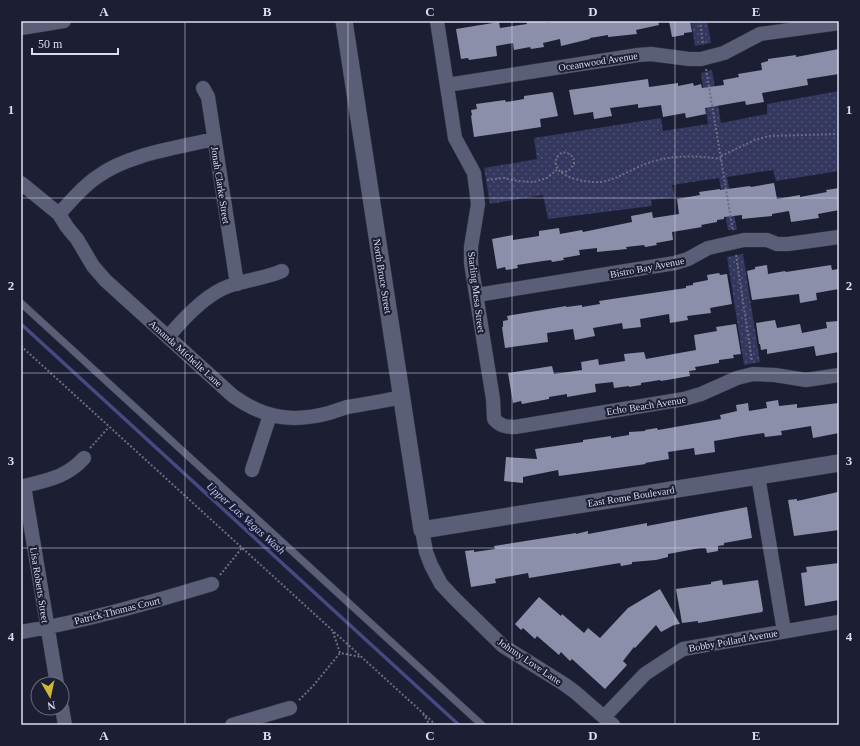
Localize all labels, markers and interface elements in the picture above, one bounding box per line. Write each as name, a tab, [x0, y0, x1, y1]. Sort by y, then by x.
text: A	[99, 4, 109, 19]
text: B	[263, 4, 272, 19]
text: C	[425, 4, 435, 19]
text: D	[588, 4, 598, 19]
text: E	[752, 4, 760, 19]
scale bar	[32, 30, 118, 56]
text: 50 m	[38, 37, 63, 51]
street label: Oceanwood Avenue	[558, 50, 639, 73]
text: 1	[8, 102, 14, 117]
text: 1	[846, 102, 852, 117]
street label: Jonah Clarke Street	[209, 146, 232, 225]
street label: North Bruce Street	[371, 238, 394, 314]
street label: Starling Mesa Street	[466, 251, 487, 333]
street label: Bistro Bay Avenue	[609, 255, 686, 280]
text: 2	[8, 278, 14, 293]
text: 2	[846, 278, 852, 293]
street label: Amanda Michelle Lane	[147, 318, 225, 389]
street label: Echo Beach Avenue	[606, 394, 687, 417]
text: 3	[8, 453, 15, 468]
text: 3	[846, 453, 853, 468]
water label: Upper Las Vegas Wash	[204, 480, 288, 557]
street label: East Rome Boulevard	[587, 484, 675, 509]
street label: Lisa Roberts Street	[28, 546, 51, 624]
street label: Patrick Thomas Court	[73, 594, 161, 626]
street label: Bobby Pollard Avenue	[688, 627, 779, 654]
text: 4	[8, 629, 15, 644]
text: 4	[846, 629, 853, 644]
street label: Johnny Love Lane	[496, 636, 564, 687]
north arrow	[30, 676, 70, 716]
text: N	[47, 699, 56, 712]
text: A	[99, 728, 109, 743]
text: B	[263, 728, 272, 743]
text: C	[425, 728, 435, 743]
text: D	[588, 728, 598, 743]
text: E	[752, 728, 760, 743]

